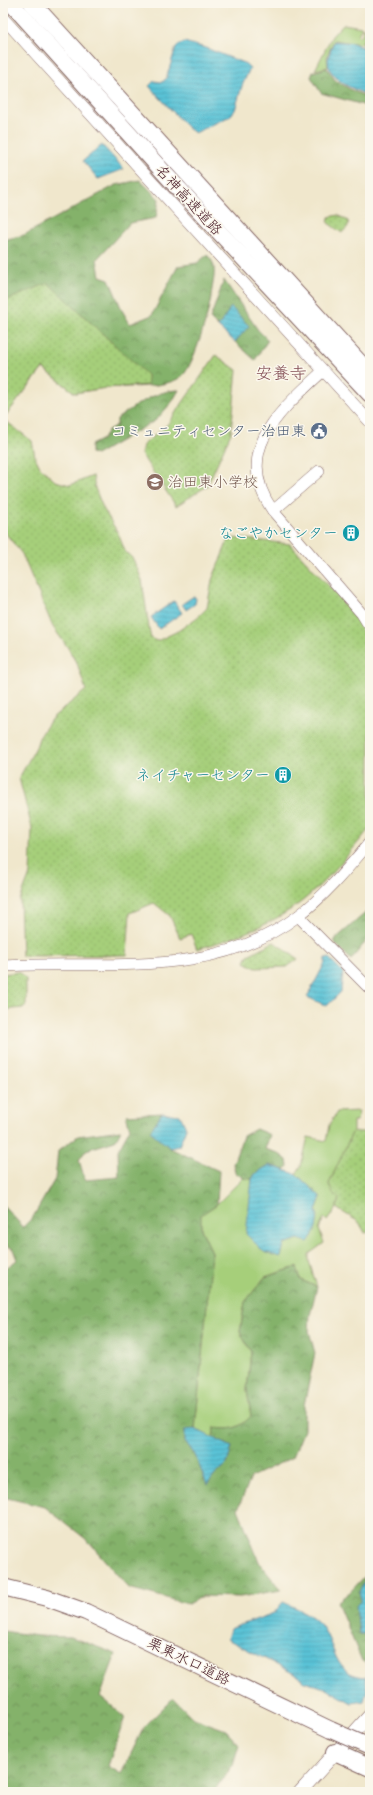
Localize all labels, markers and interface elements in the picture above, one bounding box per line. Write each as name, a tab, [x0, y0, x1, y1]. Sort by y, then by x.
street label: 名神高速道路	[152, 161, 226, 239]
district label: 安養寺	[256, 364, 307, 383]
public building icon: コミュニティセンター治田東	[309, 421, 329, 441]
place label: コミュニティセンター治田東	[112, 422, 306, 440]
school or university icon: 治田東小学校	[145, 472, 165, 492]
place label: 治田東小学校	[168, 473, 258, 491]
building icon: なごやかセンター	[341, 523, 361, 543]
place label: なごやかセンター	[219, 524, 338, 542]
building icon: ネイチャーセンター	[273, 765, 293, 785]
place label: ネイチャーセンター	[136, 766, 270, 784]
street label: 栗東水口道路	[145, 1633, 233, 1689]

